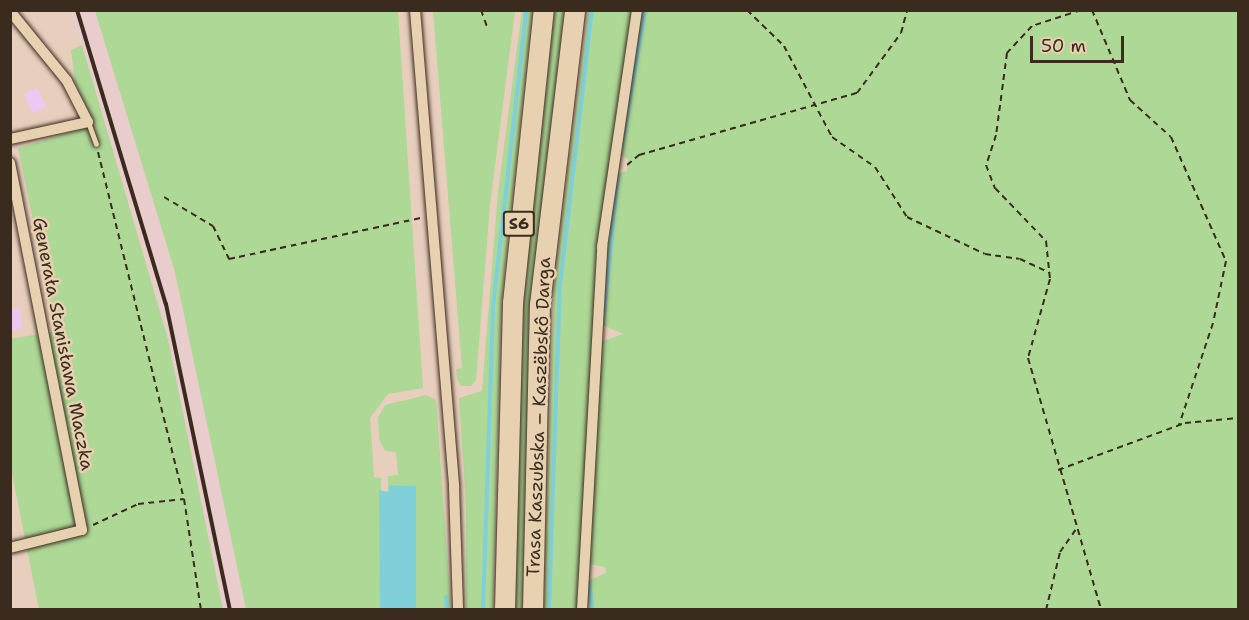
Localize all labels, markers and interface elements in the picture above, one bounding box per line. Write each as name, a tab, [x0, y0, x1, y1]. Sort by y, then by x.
scale bar	[1033, 24, 1128, 62]
text: 50 m	[1041, 34, 1086, 58]
road number: S6	[502, 211, 536, 237]
street label: Generała Stanisława Maczka	[28, 216, 98, 472]
street label: Trasa Kaszubska – Kaszëbskô Darga	[523, 257, 555, 577]

